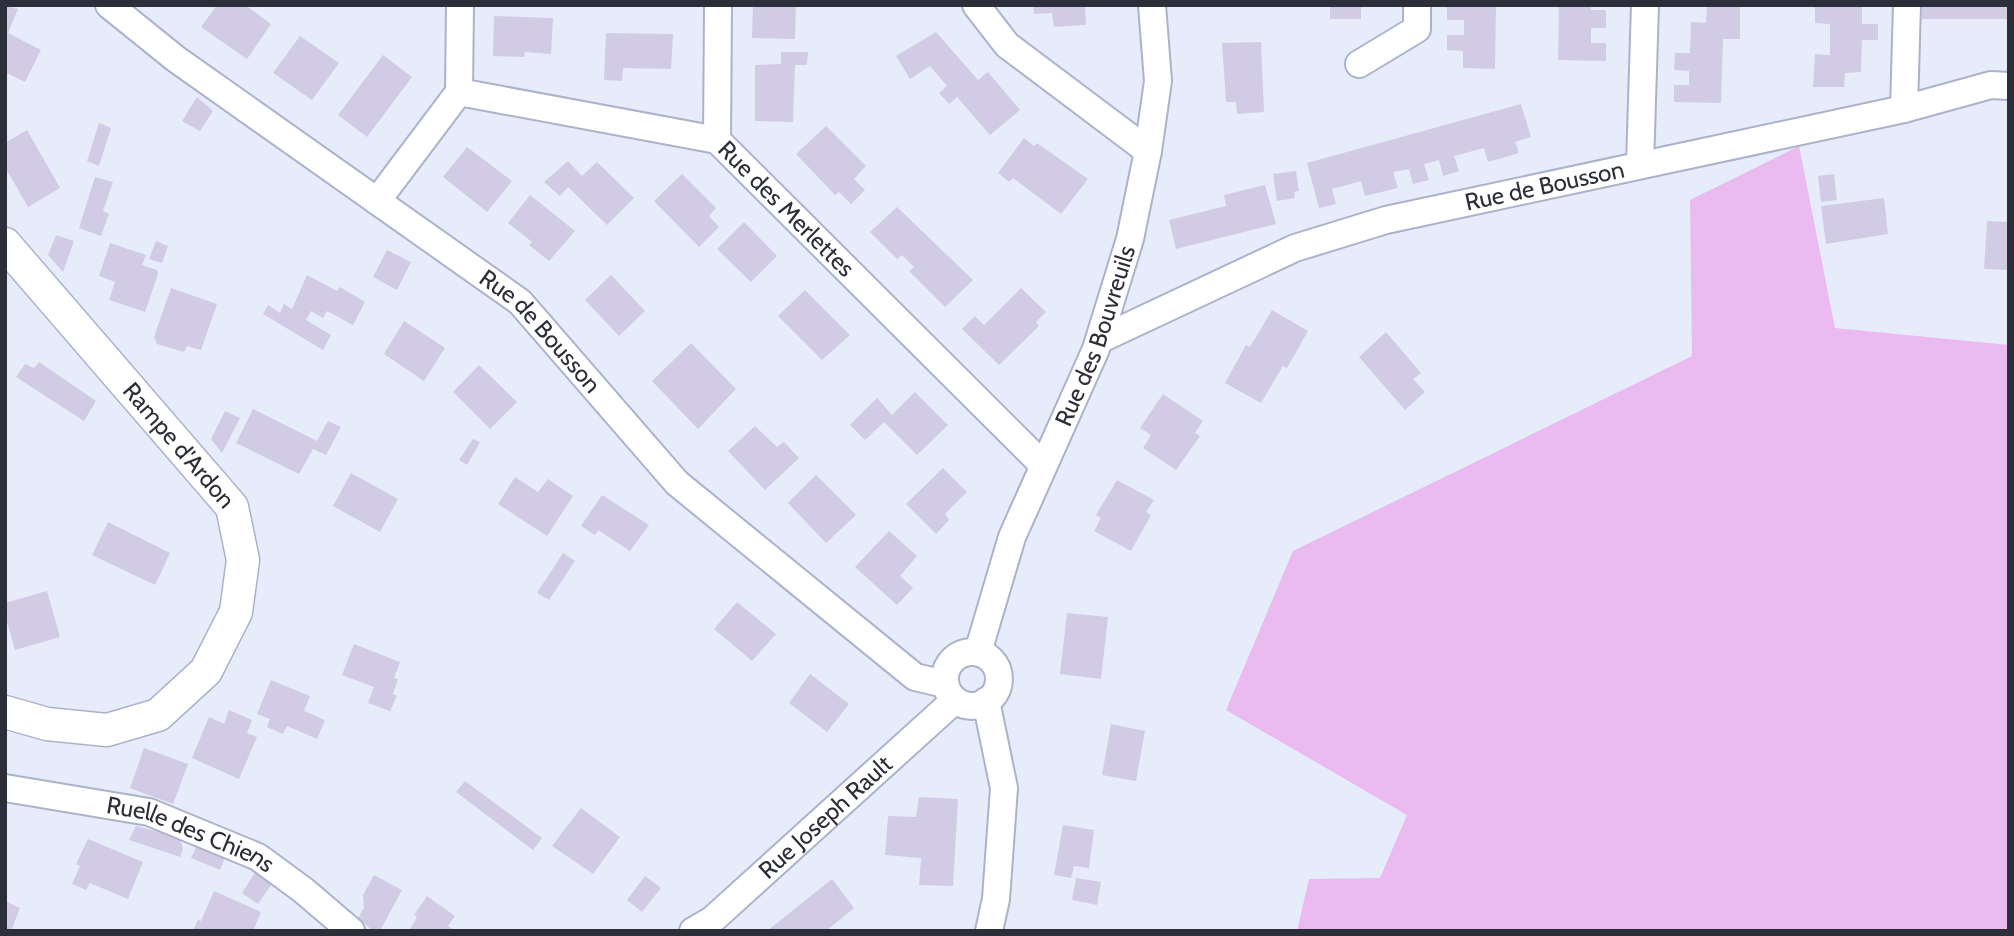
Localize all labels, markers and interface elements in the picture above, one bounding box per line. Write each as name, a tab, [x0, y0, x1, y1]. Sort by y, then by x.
street label: Rue des Merlettes	[712, 134, 861, 283]
street label: Rue de Bousson	[1462, 154, 1627, 217]
street label: Rue des Bouvreuils	[1048, 242, 1141, 430]
street label: Rue de Bousson	[474, 263, 607, 399]
street label: Rampe d'Ardon	[117, 376, 241, 514]
street label: Rue Joseph Rault	[753, 749, 898, 885]
street label: Ruelle des Chiens	[105, 790, 281, 878]

